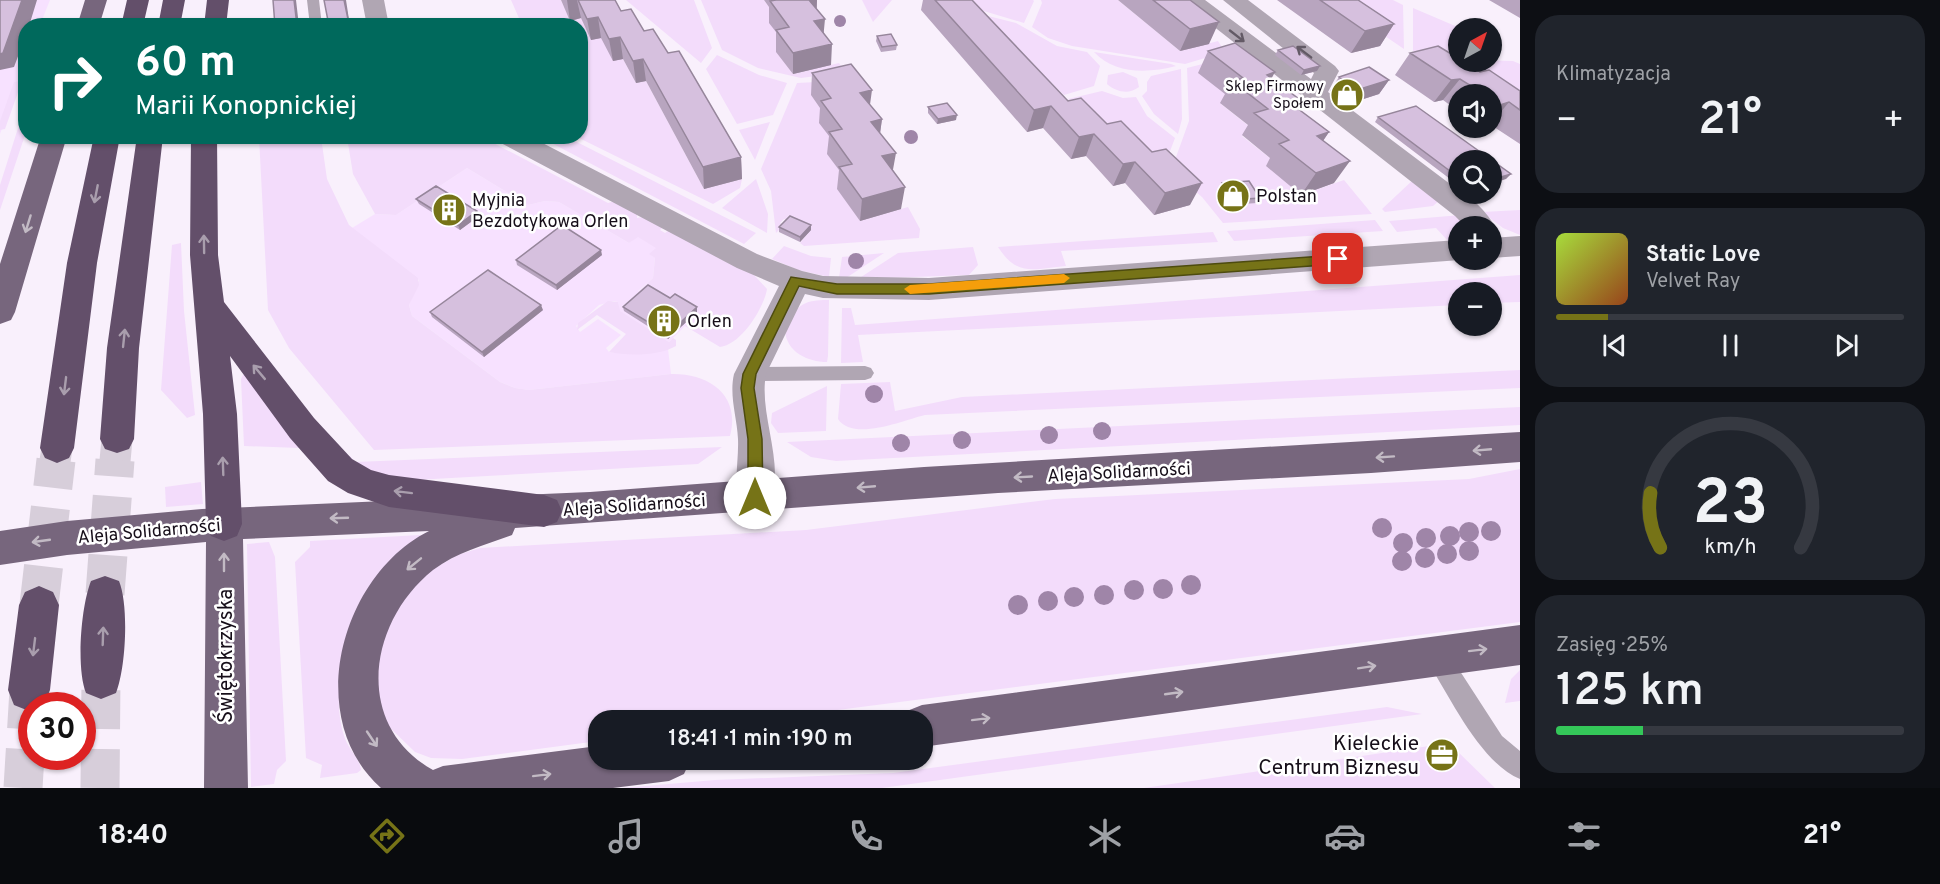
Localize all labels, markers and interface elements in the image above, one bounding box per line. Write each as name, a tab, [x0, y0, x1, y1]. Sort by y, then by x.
north arrow	[1448, 18, 1502, 72]
map controls	[1448, 18, 1502, 336]
one-way arrow	[1229, 29, 1245, 42]
text: 60 m	[135, 38, 236, 91]
icon: right	[36, 42, 114, 120]
one-way arrow	[1297, 45, 1313, 58]
text: Klimatyzacja	[1556, 62, 1671, 88]
shop icon: Sklep Firmowy Społem	[1329, 77, 1365, 113]
place label: Sklep Firmowy Społem	[1225, 78, 1324, 114]
button: sound	[1448, 84, 1502, 138]
text: Marii Konopnickiej	[135, 90, 357, 124]
text: 21°	[1698, 93, 1762, 150]
text: −	[1556, 101, 1577, 143]
text: +	[1883, 101, 1904, 143]
button: search	[1448, 150, 1502, 204]
shop icon: Polstan	[1215, 178, 1251, 214]
one-way arrow	[90, 184, 101, 203]
place label: Polstan	[1256, 186, 1317, 209]
place label: Myjnia Bezdotykowa Orlen	[472, 190, 628, 234]
building icon: Myjnia Bezdotykowa Orlen	[431, 192, 467, 228]
one-way arrow	[21, 214, 32, 233]
button: +	[1448, 216, 1502, 270]
pin	[1312, 233, 1363, 284]
one-way arrow	[198, 235, 210, 255]
icon: arrive	[1321, 242, 1354, 275]
text: Static Love	[1646, 242, 1760, 269]
text: Velvet Ray	[1646, 269, 1740, 295]
button: −	[1448, 282, 1502, 336]
building icon: Orlen	[646, 303, 682, 339]
place label: Orlen	[687, 311, 732, 334]
one-way arrow	[119, 329, 130, 349]
icon: previous	[1598, 329, 1631, 362]
icon: pause	[1714, 329, 1747, 362]
icon: next	[1830, 329, 1863, 362]
one-way arrow	[252, 365, 266, 380]
one-way arrow	[59, 376, 70, 396]
one-way arrow	[1472, 445, 1492, 456]
one-way arrow	[1376, 452, 1396, 463]
one-way arrow	[218, 456, 229, 476]
street label: Aleja Solidarności	[1047, 458, 1191, 489]
position arrow	[723, 466, 787, 530]
text: 23	[1692, 467, 1768, 546]
one-way arrow	[1013, 472, 1033, 483]
one-way arrow	[856, 482, 876, 493]
one-way arrow	[394, 487, 413, 498]
street label: Aleja Solidarności	[562, 490, 707, 523]
one-way arrow	[329, 513, 349, 524]
street label: Aleja Solidarności	[77, 515, 222, 550]
text: km/h	[1704, 534, 1756, 561]
one-way arrow	[31, 536, 51, 547]
one-way arrow	[218, 552, 230, 572]
one-way arrow	[406, 558, 422, 571]
street label: Świętokrzyska	[212, 589, 240, 723]
one-way arrow	[97, 627, 108, 647]
text: Zasięg · 25%	[1556, 633, 1668, 659]
one-way arrow	[28, 637, 39, 657]
one-way arrow	[1468, 645, 1488, 656]
one-way arrow	[1357, 662, 1376, 673]
text: 125 km	[1556, 664, 1704, 721]
one-way arrow	[1163, 688, 1183, 699]
speed limit sign: 30	[18, 692, 96, 770]
one-way arrow	[970, 713, 990, 724]
text: 18:41 · 1 min · 190 m	[668, 726, 853, 753]
one-way arrow	[367, 730, 379, 747]
place label: Kieleckie Centrum Biznesu	[1258, 731, 1419, 782]
office icon: Kieleckie Centrum Biznesu	[1424, 737, 1460, 773]
one-way arrow	[532, 770, 552, 781]
icon: directions	[366, 815, 408, 857]
icon: music	[605, 815, 647, 857]
icon: phone	[845, 815, 887, 857]
icon: climate	[1084, 815, 1126, 857]
icon: car	[1324, 815, 1366, 857]
icon: filters	[1563, 815, 1605, 857]
text: 18:40	[99, 819, 168, 853]
text: 21°	[1803, 819, 1841, 853]

